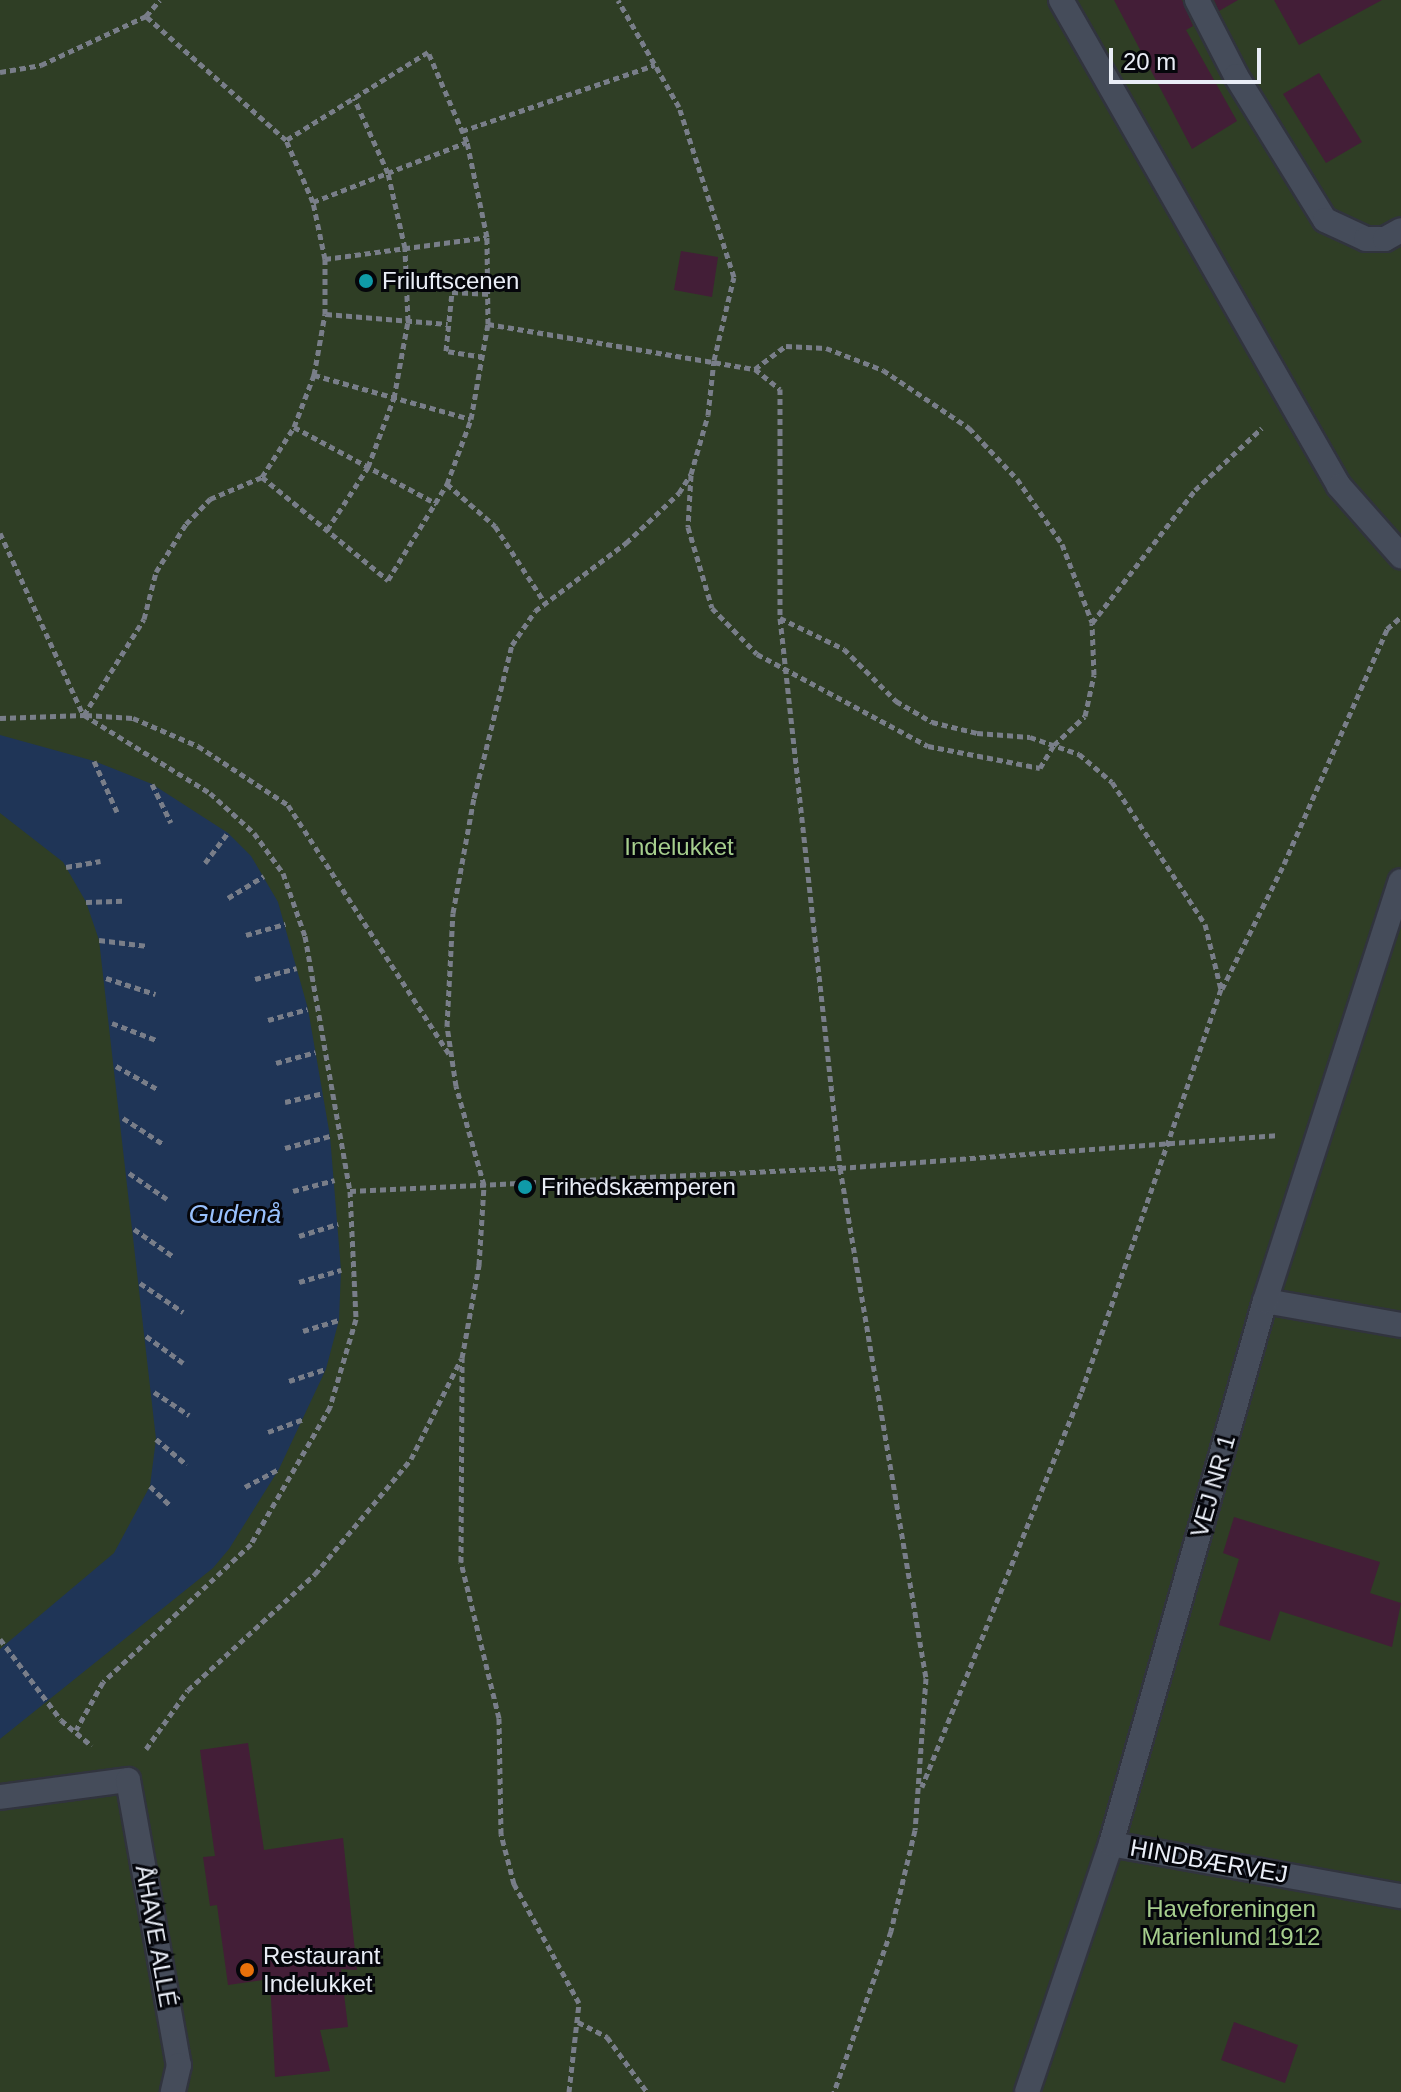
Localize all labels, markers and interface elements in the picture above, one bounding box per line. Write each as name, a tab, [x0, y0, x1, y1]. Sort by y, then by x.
scale bar	[1113, 32, 1265, 82]
text: 20 m	[1123, 48, 1176, 75]
place label: Friluftscenen	[382, 267, 519, 295]
marker: Friluftscenen	[357, 272, 375, 290]
park label: Indelukket	[624, 833, 734, 861]
place label: Frihedskæmperen	[541, 1173, 736, 1201]
marker: Frihedskæmperen	[516, 1178, 534, 1196]
water label: Gudenå	[189, 1199, 281, 1231]
street label: VEJ NR 1	[1185, 1431, 1241, 1541]
street label: HINDBÆRVEJ	[1128, 1833, 1290, 1889]
street label: ÅHAVE ALLÉ	[129, 1862, 183, 2010]
park label: Haveforeningen Marienlund 1912	[1142, 1895, 1320, 1951]
place label: Restaurant Indelukket	[263, 1942, 380, 1998]
marker: Restaurant Indelukket	[238, 1961, 256, 1979]

